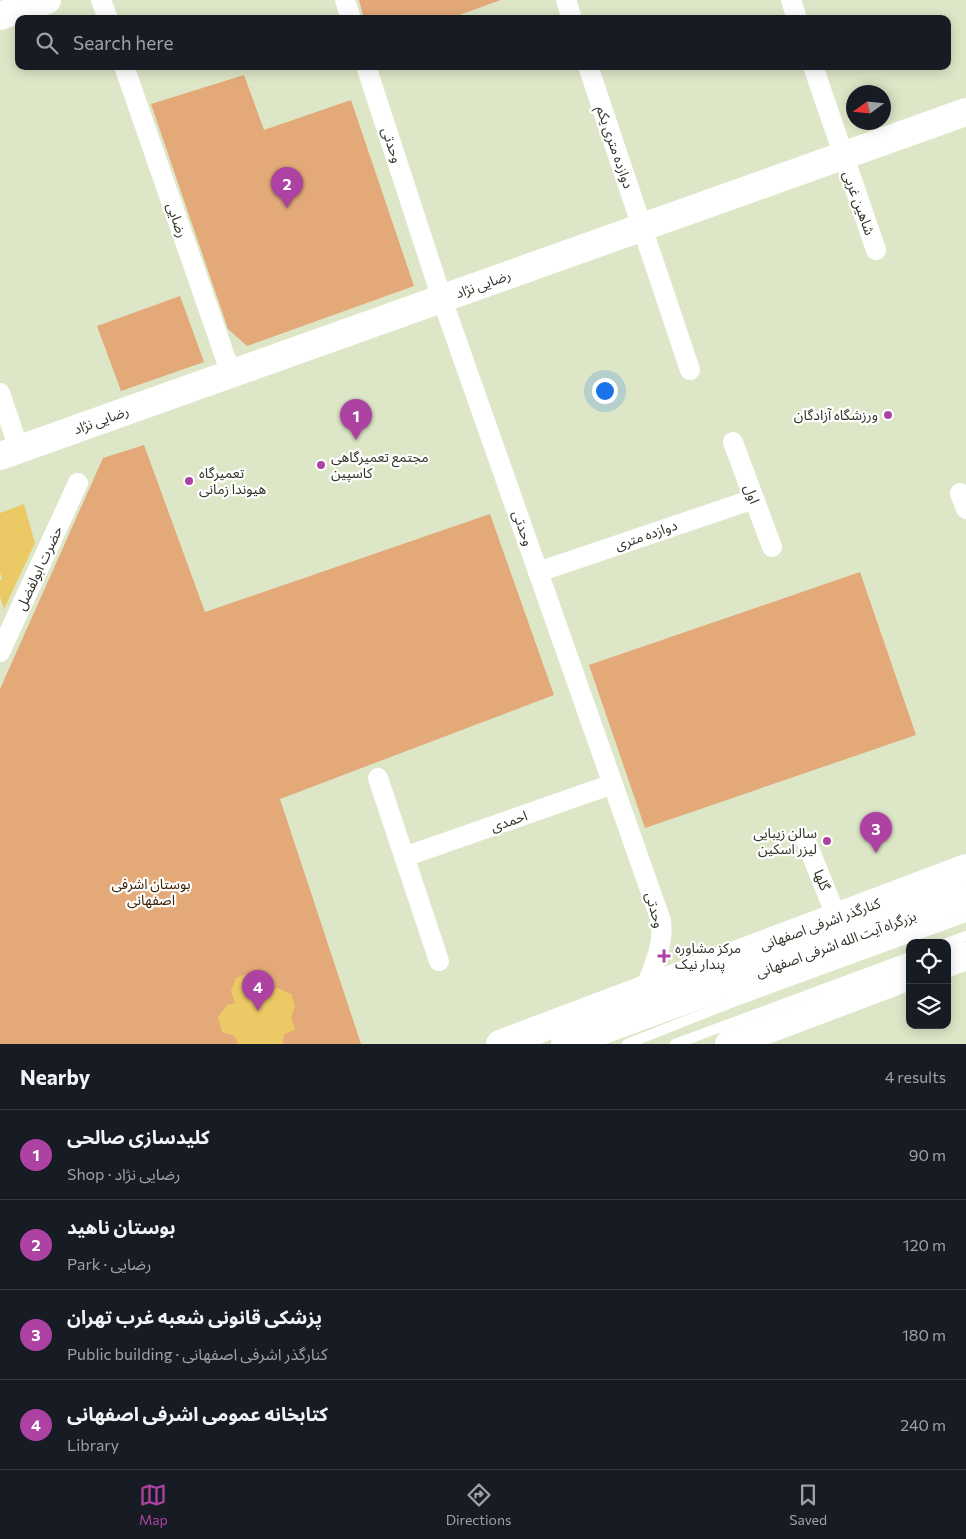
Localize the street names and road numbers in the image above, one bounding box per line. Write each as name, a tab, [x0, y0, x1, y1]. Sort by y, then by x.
street label: دوازده متری یکم	[590, 103, 638, 192]
street label: وحدتی	[378, 125, 406, 165]
street label: شاهین غربی	[839, 168, 879, 238]
street label: رضایی	[163, 200, 191, 240]
street label: رضایی نژاد	[453, 266, 513, 302]
street label: رضایی نژاد	[71, 402, 131, 438]
street label: اول	[740, 482, 764, 506]
street label: وحدتی	[509, 508, 537, 548]
street label: دوازده متری	[612, 516, 680, 554]
street label: حضرت ابولفضل	[12, 523, 66, 613]
street label: احمدی	[488, 806, 530, 836]
street label: گلها	[810, 867, 834, 893]
street label: وحدتی	[642, 890, 668, 930]
street label: کنارگذر اشرفی اصفهانی	[757, 894, 883, 954]
street label: بزرگراه آیت الله اشرفی اصفهانی	[753, 906, 919, 981]

